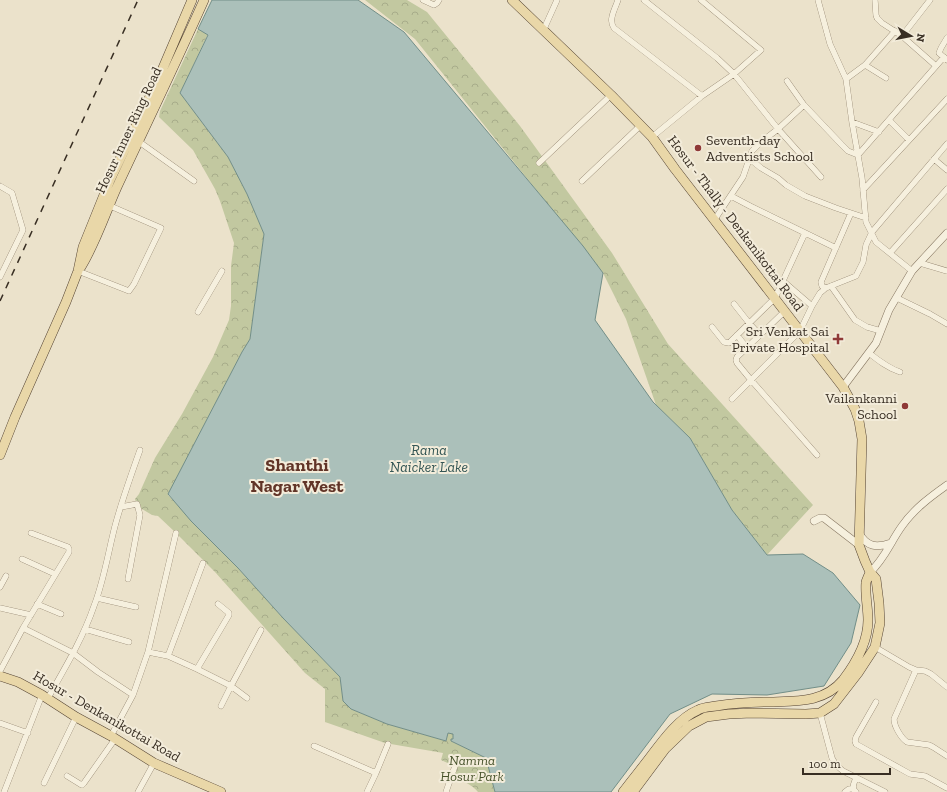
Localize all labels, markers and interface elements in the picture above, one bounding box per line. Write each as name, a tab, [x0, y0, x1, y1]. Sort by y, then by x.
north arrow	[891, 16, 931, 56]
text: N	[913, 32, 927, 44]
street label: Hosur Inner Ring Road	[92, 64, 165, 196]
street label: Hosur - Thally - Denkanikottai Road	[664, 132, 807, 315]
place label: Seventh-day Adventists School	[706, 132, 814, 165]
marker: Seventh-day Adventists School	[693, 143, 703, 153]
place label: Sri Venkat Sai Private Hospital	[732, 323, 829, 356]
marker: Sri Venkat Sai Private Hospital	[832, 333, 844, 345]
place label: Vailankanni School	[825, 390, 897, 423]
marker: Vailankanni School	[900, 401, 910, 411]
water label: Rama Naicker Lake	[390, 441, 468, 476]
district label: Shanthi Nagar West	[251, 454, 344, 497]
street label: Hosur - Denkanikottai Road	[30, 667, 184, 766]
scale bar	[803, 750, 890, 776]
park label: Namma Hosur Park	[440, 752, 504, 785]
text: 100 m	[809, 757, 841, 771]

